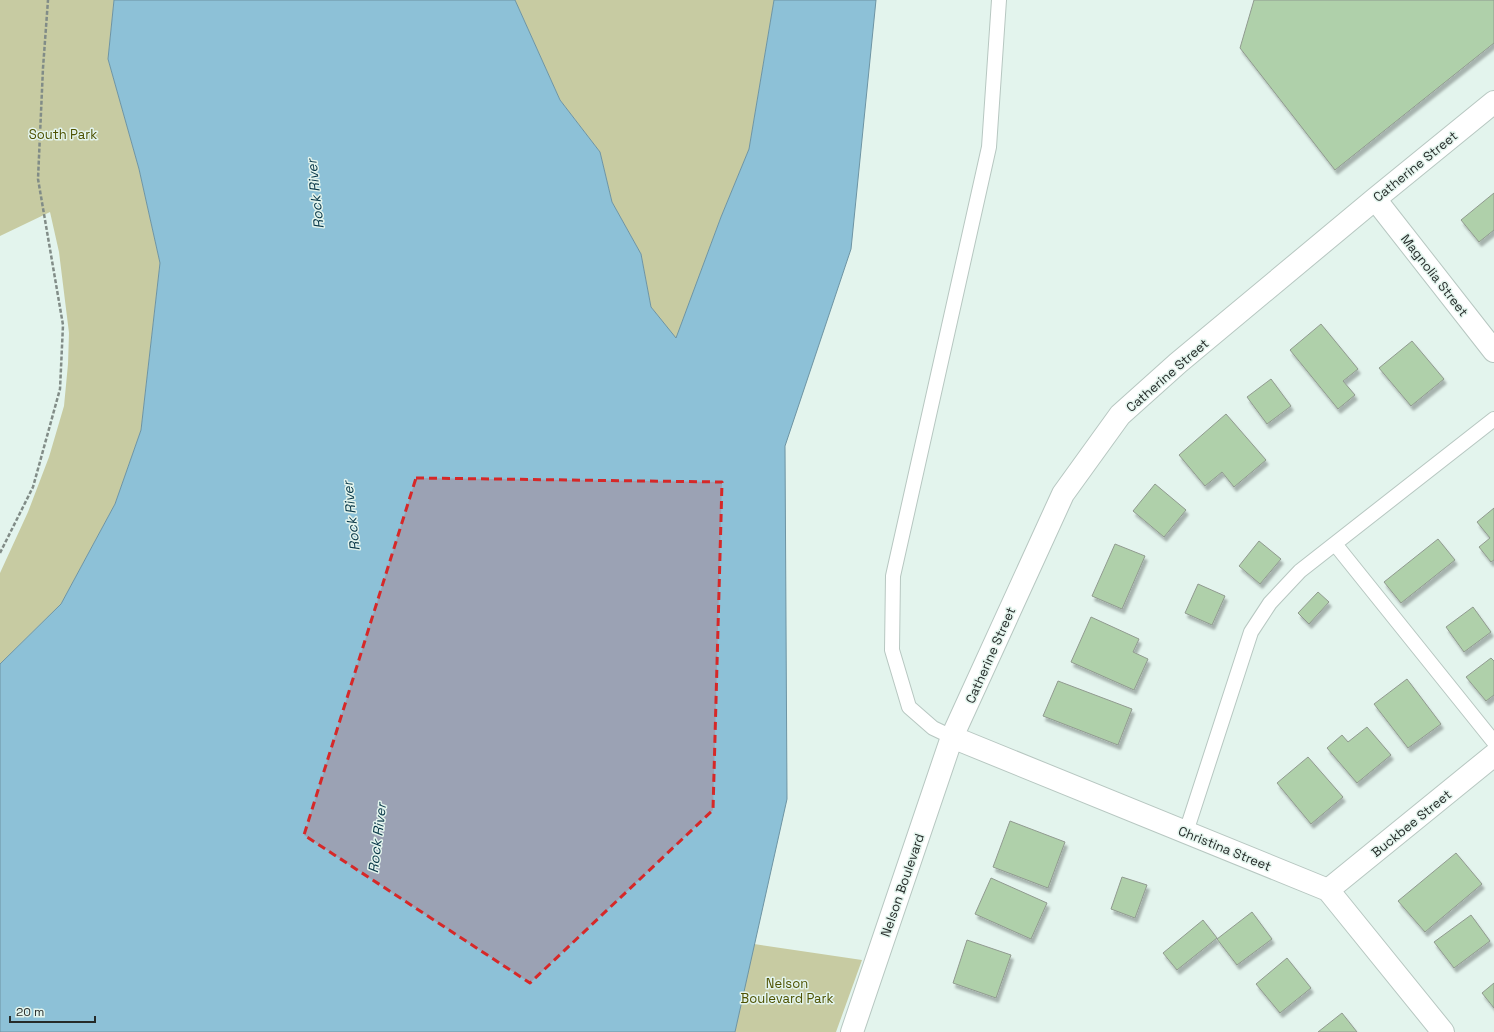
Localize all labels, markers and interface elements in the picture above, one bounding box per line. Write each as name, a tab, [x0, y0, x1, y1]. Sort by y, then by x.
park label: South Park	[29, 126, 97, 143]
street label: Catherine Street	[1370, 127, 1461, 206]
water label: Rock River	[302, 157, 328, 230]
street label: Magnolia Street	[1397, 231, 1472, 320]
street label: Catherine Street	[1123, 335, 1212, 416]
water label: Rock River	[338, 479, 364, 552]
street label: Catherine Street	[962, 604, 1019, 706]
street label: Buckbee Street	[1368, 786, 1455, 861]
water label: Rock River	[364, 800, 390, 874]
street label: Christina Street	[1176, 822, 1274, 875]
street label: Nelson Boulevard	[877, 831, 928, 939]
park label: Nelson Boulevard Park	[741, 975, 833, 1007]
scale bar	[10, 998, 95, 1024]
text: 20 m	[16, 1004, 44, 1020]

